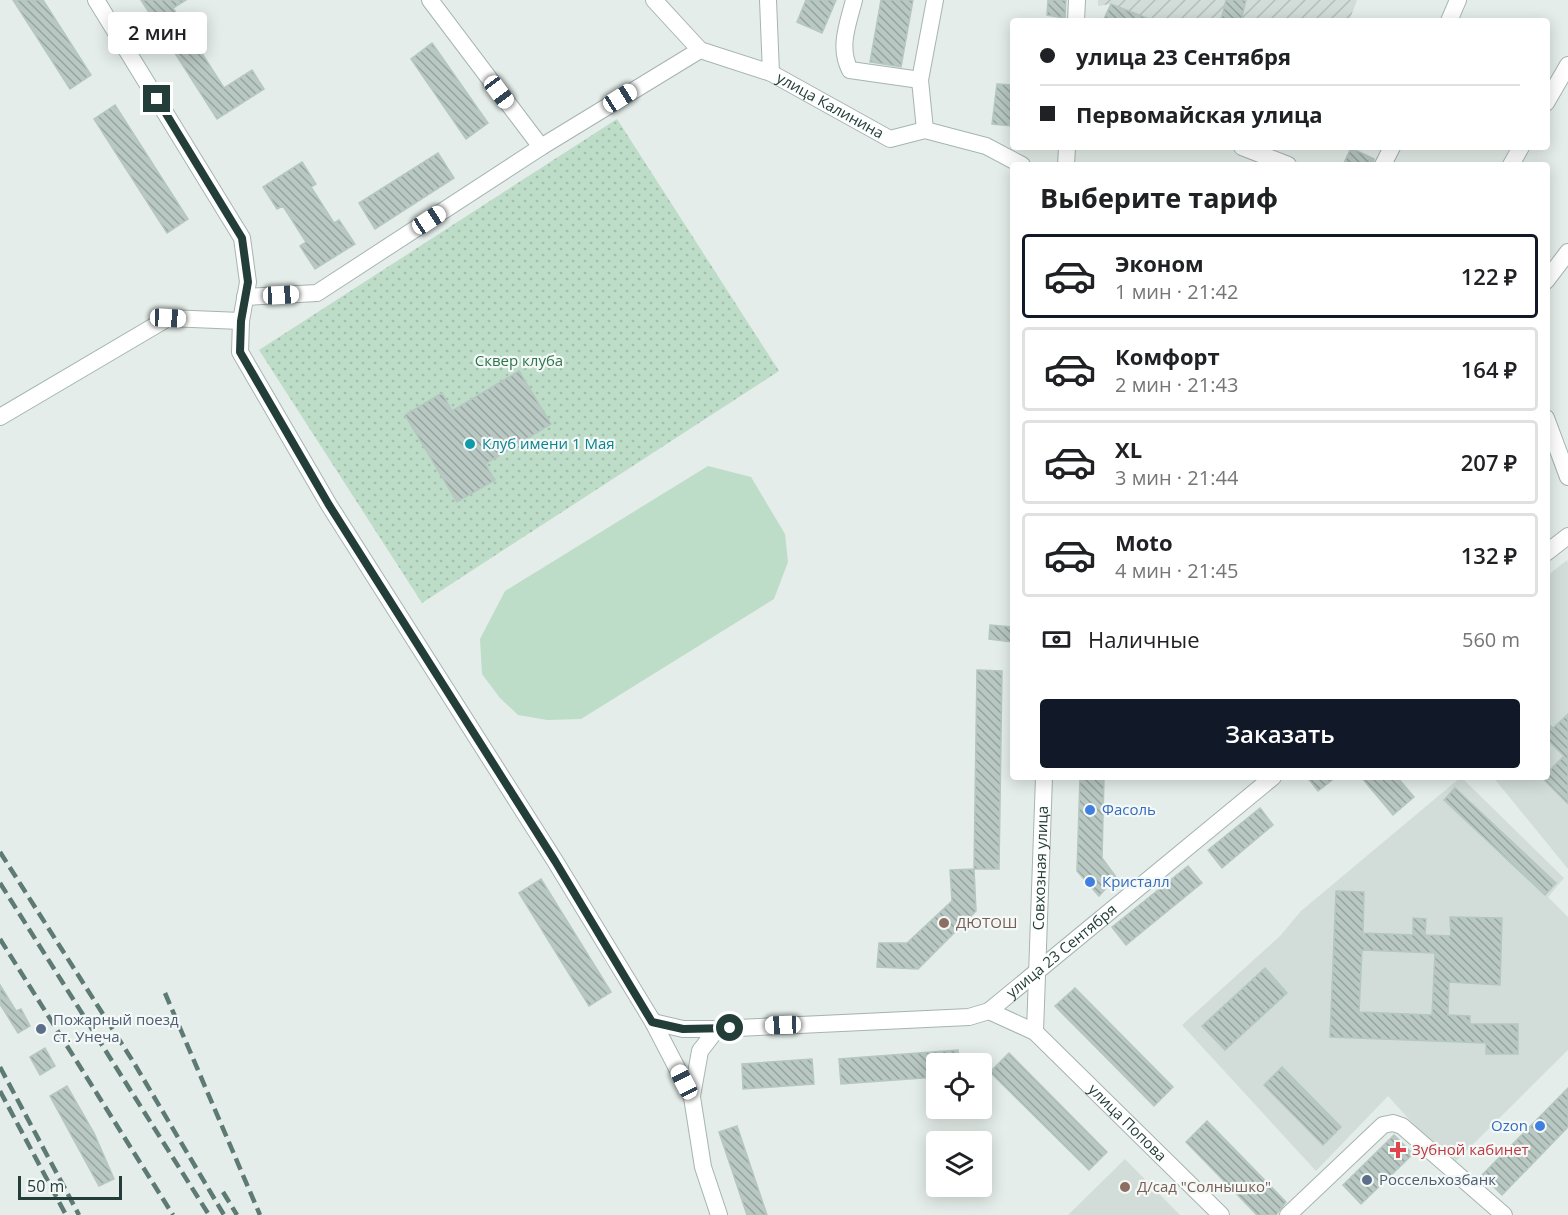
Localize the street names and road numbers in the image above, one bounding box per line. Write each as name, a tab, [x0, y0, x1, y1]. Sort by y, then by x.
street label: улица Калинина	[773, 67, 888, 143]
street label: Совхозная улица	[1028, 805, 1052, 931]
street label: улица 23 Сентября	[1001, 899, 1120, 1002]
street label: улица Попова	[1084, 1079, 1172, 1165]

